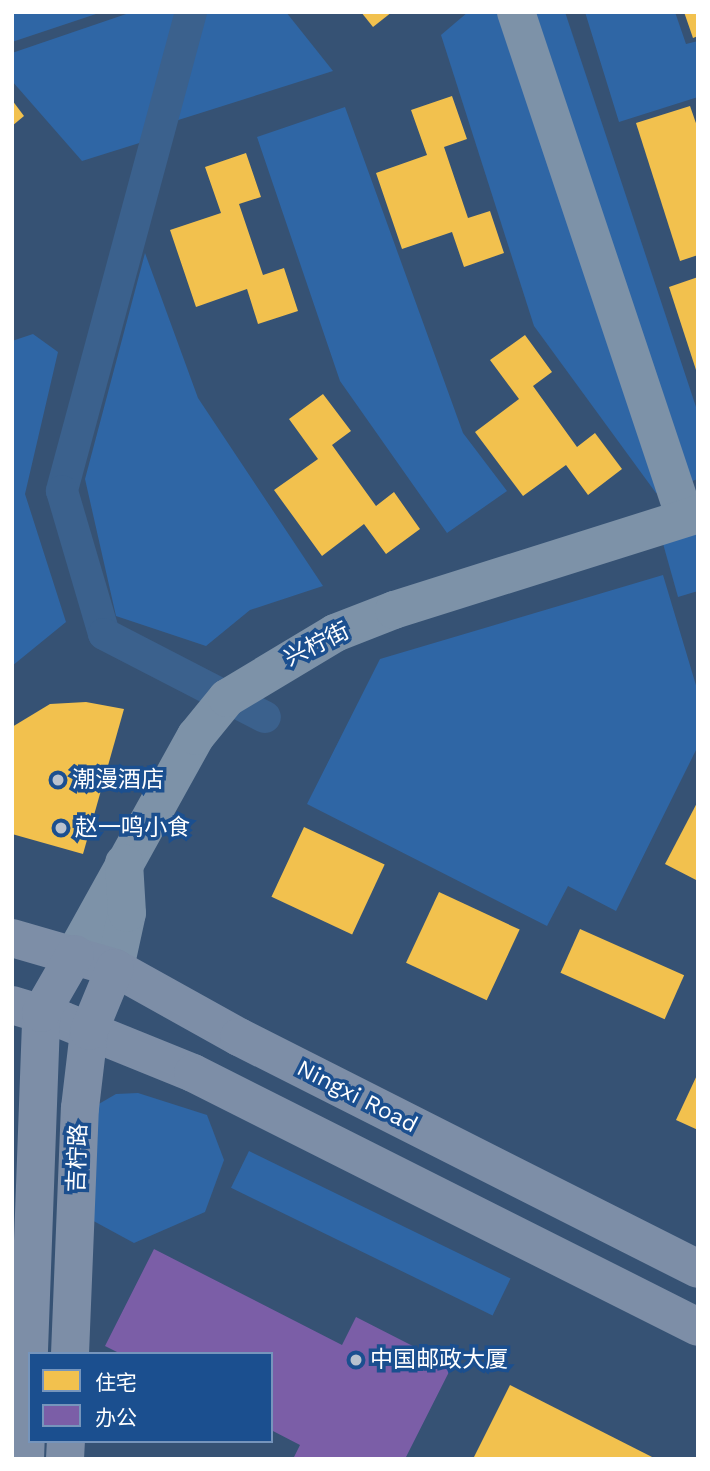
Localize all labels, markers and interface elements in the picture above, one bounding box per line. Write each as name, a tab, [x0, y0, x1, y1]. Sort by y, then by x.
street label: 兴柠街	[280, 617, 354, 673]
place label: 潮漫酒店	[72, 766, 164, 794]
marker: 潮漫酒店	[50, 772, 66, 788]
place label: 赵一鸣小食	[75, 814, 190, 842]
marker: 赵一鸣小食	[53, 820, 69, 836]
street label: Ningxi Road	[292, 1055, 422, 1139]
street label: 吉柠路	[63, 1123, 93, 1193]
place label: 中国邮政大厦	[370, 1346, 508, 1374]
legend	[28, 1352, 273, 1443]
marker: 中国邮政大厦	[348, 1352, 364, 1368]
text: 住宅	[95, 1370, 137, 1395]
text: 办公	[95, 1405, 137, 1430]

